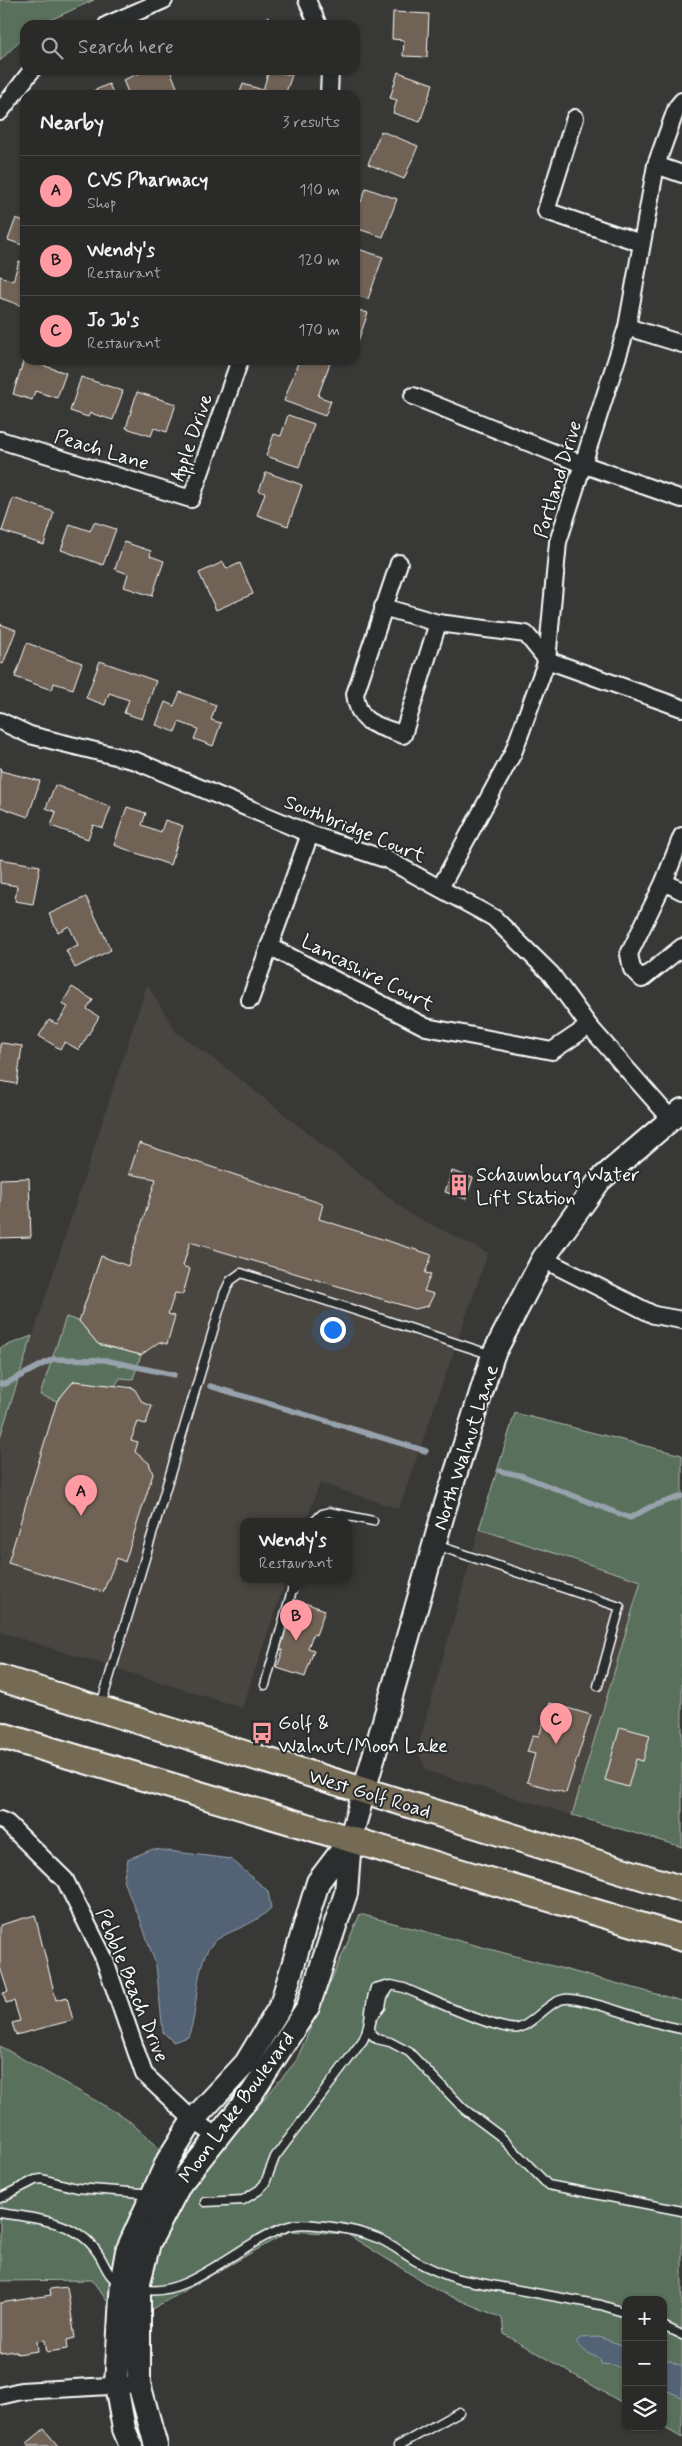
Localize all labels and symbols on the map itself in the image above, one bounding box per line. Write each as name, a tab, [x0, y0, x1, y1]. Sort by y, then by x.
street label: Apple Drive	[165, 390, 221, 485]
street label: Portland Drive	[528, 417, 589, 541]
street label: Peach Lane	[51, 423, 152, 478]
street label: Southbridge Court	[280, 789, 429, 870]
street label: Lancashire Court	[296, 928, 439, 1019]
place label: Schaumburg Water Lift Station	[476, 1162, 640, 1212]
building icon: Schaumburg Water Lift Station	[446, 1172, 472, 1198]
your location	[320, 1317, 346, 1343]
street label: North Walnut Lane	[427, 1361, 506, 1534]
pin: A	[65, 1475, 97, 1516]
pin: B	[280, 1600, 312, 1641]
pin: C	[540, 1703, 572, 1744]
place label: Golf & Walnut/Moon Lake	[278, 1710, 448, 1760]
bus stop icon: Golf & Walnut/Moon Lake	[249, 1720, 275, 1746]
street label: West Golf Road	[305, 1763, 434, 1826]
street label: Pebble Beach Drive	[88, 1905, 175, 2066]
street label: Moon Lake Boulevard	[173, 2027, 301, 2189]

